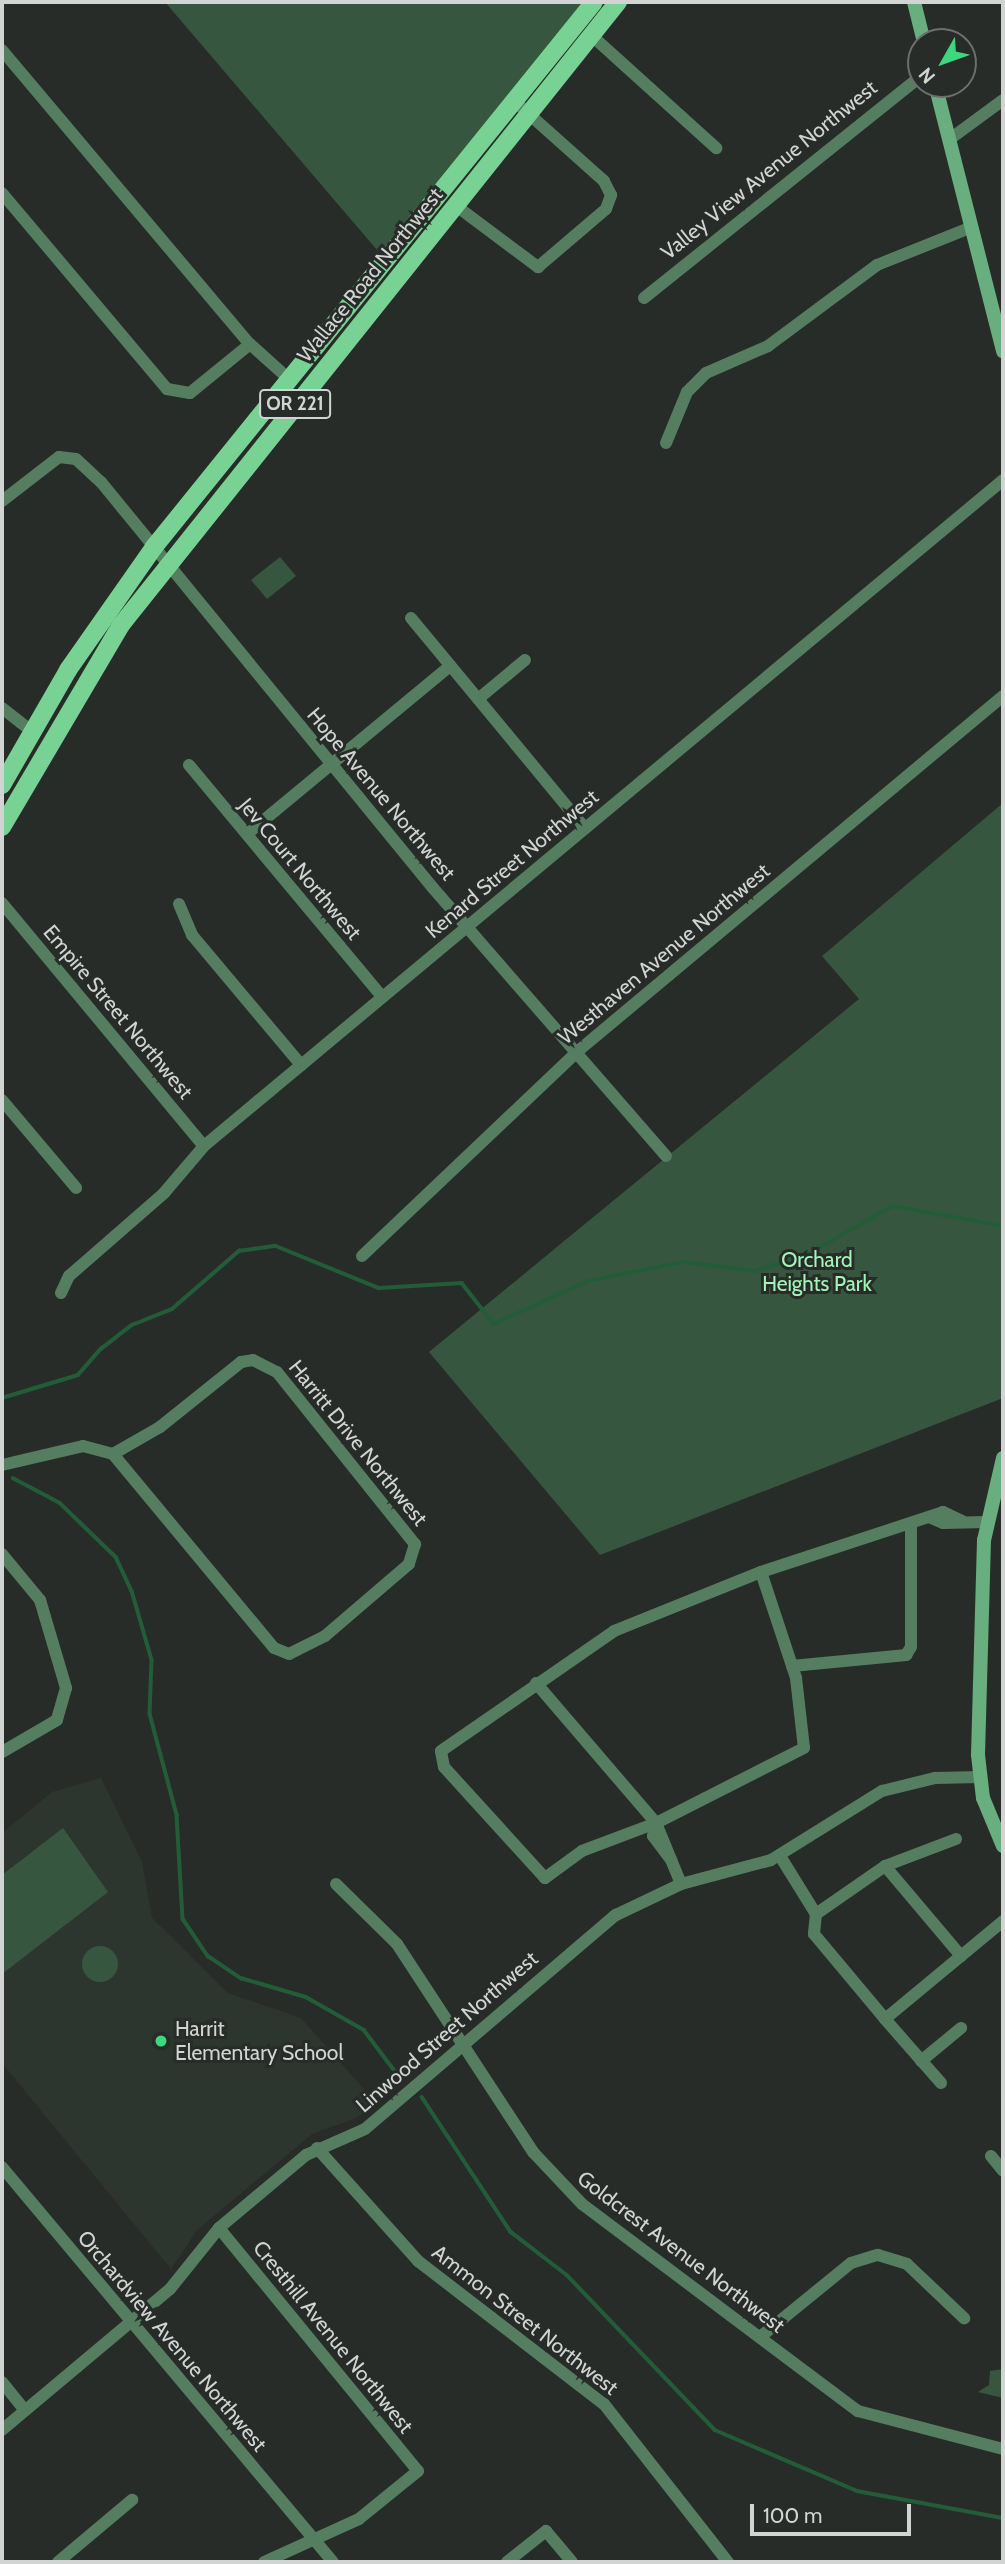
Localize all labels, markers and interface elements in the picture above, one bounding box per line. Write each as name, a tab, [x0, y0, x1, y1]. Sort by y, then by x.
north arrow	[907, 28, 977, 98]
text: N	[914, 63, 940, 88]
street label: Valley View Avenue Northwest	[656, 75, 882, 265]
street label: Wallace Road Northwest	[292, 183, 448, 367]
road number: OR 221	[258, 388, 332, 420]
street label: Hope Avenue Northwest	[302, 703, 460, 885]
street label: Kenard Street Northwest	[420, 784, 604, 944]
street label: Jev Court Northwest	[233, 793, 367, 945]
street label: Westhaven Avenue Northwest	[553, 858, 775, 1050]
street label: Empire Street Northwest	[38, 920, 198, 1104]
park label: Orchard Heights Park	[762, 1247, 872, 1297]
street label: Harritt Drive Northwest	[283, 1355, 433, 1531]
street label: Linwood Street Northwest	[351, 1946, 543, 2118]
place label: Harrit Elementary School	[175, 2016, 343, 2066]
marker: Harrit Elementary School	[153, 2033, 169, 2049]
street label: Goldcrest Avenue Northwest	[572, 2166, 790, 2338]
street label: Orchardview Avenue Northwest	[72, 2225, 272, 2457]
street label: Cresthill Avenue Northwest	[248, 2236, 418, 2438]
street label: Ammon Street Northwest	[427, 2240, 623, 2400]
scale bar	[753, 2490, 914, 2534]
text: 100 m	[763, 2503, 822, 2528]

